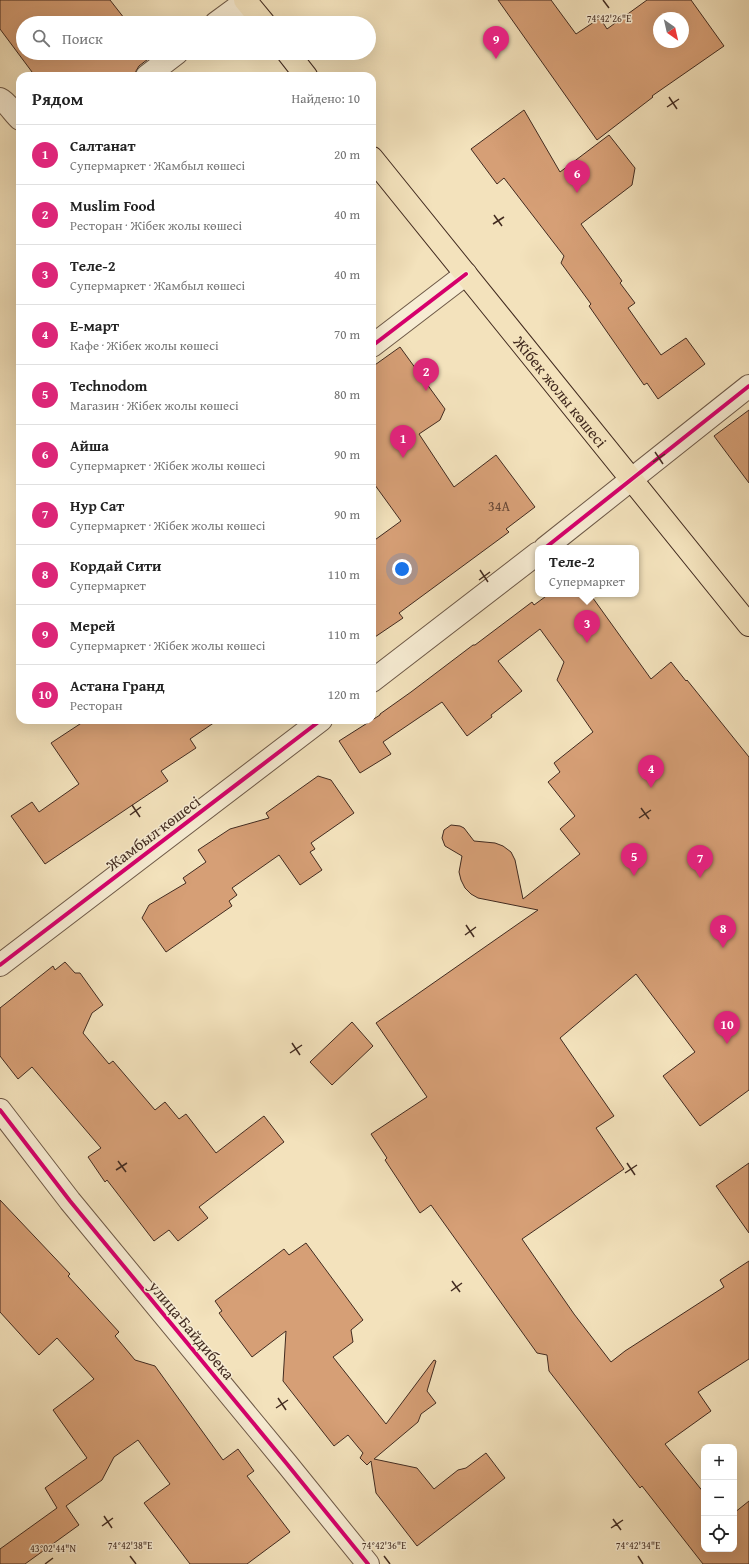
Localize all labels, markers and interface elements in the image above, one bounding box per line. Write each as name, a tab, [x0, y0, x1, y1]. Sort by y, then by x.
text: 74°42'26"E	[587, 11, 631, 26]
north arrow	[653, 12, 689, 48]
search box	[16, 16, 376, 60]
pin: 9	[483, 26, 509, 59]
icon: search	[30, 27, 52, 49]
text: Поиск	[62, 28, 103, 49]
text: Рядом	[32, 86, 83, 111]
text: Найдено: 10	[292, 89, 360, 108]
text: Салтанат	[70, 135, 136, 156]
text: 1	[42, 145, 48, 164]
text: 20 m	[334, 145, 360, 164]
text: Супермаркет · Жамбыл көшесі	[70, 156, 245, 175]
pin: 6	[564, 160, 590, 193]
text: Muslim Food	[70, 195, 155, 216]
text: 2	[42, 205, 48, 224]
text: 40 m	[334, 205, 360, 224]
text: Ресторан · Жібек жолы көшесі	[70, 216, 242, 235]
text: Теле-2	[70, 255, 116, 276]
text: 3	[42, 265, 48, 284]
text: 40 m	[334, 265, 360, 284]
text: Супермаркет · Жамбыл көшесі	[70, 276, 245, 295]
text: Е-март	[70, 315, 119, 336]
text: 4	[42, 325, 48, 344]
text: 70 m	[334, 325, 360, 344]
street label: Жібек жолы көшесі	[507, 330, 613, 453]
text: Кафе · Жібек жолы көшесі	[70, 336, 219, 355]
pin: 2	[413, 358, 439, 391]
text: Technodom	[70, 375, 147, 396]
text: 5	[42, 385, 48, 404]
text: 80 m	[334, 385, 360, 404]
text: Магазин · Жібек жолы көшесі	[70, 396, 239, 415]
pin: 1	[390, 425, 416, 458]
text: Айша	[70, 435, 109, 456]
text: 6	[42, 445, 48, 464]
text: 90 m	[334, 445, 360, 464]
text: Супермаркет · Жібек жолы көшесі	[70, 456, 265, 475]
text: Нур Сат	[70, 495, 124, 516]
house number: 34А	[488, 496, 510, 516]
text: 7	[42, 505, 48, 524]
text: 90 m	[334, 505, 360, 524]
text: Супермаркет · Жібек жолы көшесі	[70, 516, 265, 535]
popup	[535, 545, 639, 597]
text: Теле-2	[549, 551, 595, 572]
text: Кордай Сити	[70, 555, 161, 576]
your location	[392, 559, 412, 579]
text: 8	[42, 565, 48, 584]
text: 110 m	[328, 565, 360, 584]
text: Супермаркет	[549, 572, 625, 591]
text: Супермаркет	[70, 576, 146, 595]
pin: 3	[574, 610, 600, 643]
text: Мерей	[70, 615, 115, 636]
text: 9	[42, 625, 48, 644]
text: 110 m	[328, 625, 360, 644]
text: Супермаркет · Жібек жолы көшесі	[70, 636, 265, 655]
text: Астана Гранд	[70, 675, 165, 696]
text: 10	[38, 685, 52, 704]
text: 120 m	[328, 685, 360, 704]
text: Ресторан	[70, 696, 123, 715]
pin: 4	[638, 755, 664, 788]
street label: Жамбыл көшесі	[100, 789, 206, 877]
pin: 5	[621, 843, 647, 876]
pin: 7	[687, 845, 713, 878]
pin: 8	[710, 915, 736, 948]
pin: 10	[714, 1011, 740, 1044]
street label: улица Байдибека	[143, 1274, 241, 1385]
map controls	[701, 1444, 737, 1552]
button: +	[701, 1444, 737, 1480]
button: −	[701, 1480, 737, 1516]
button: locate	[701, 1516, 737, 1552]
text: 74°42'38"E	[108, 1538, 152, 1553]
text: 74°42'36"E	[362, 1538, 406, 1553]
text: 74°42'34"E	[616, 1538, 660, 1553]
text: 43°02'44"N	[30, 1541, 76, 1556]

